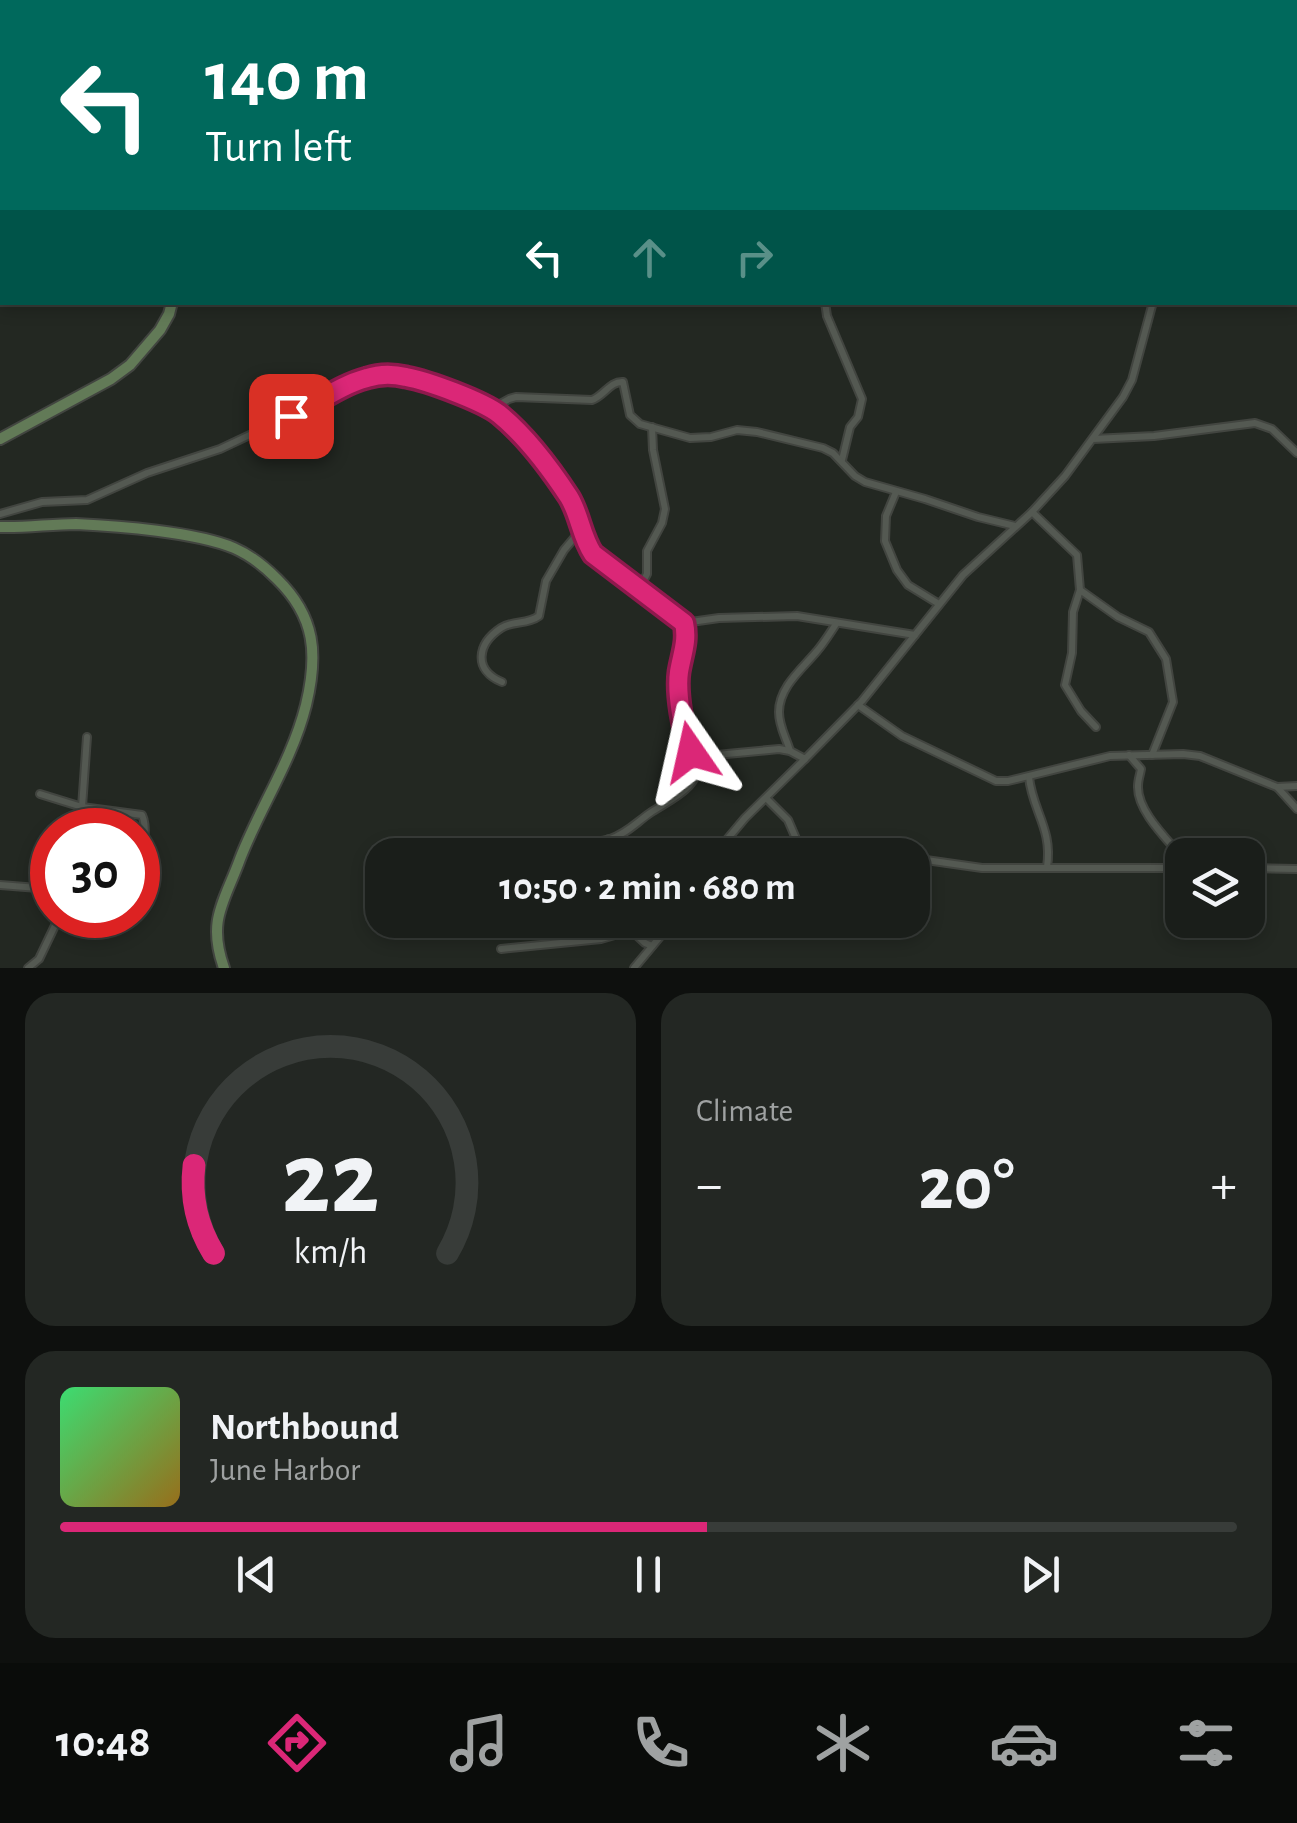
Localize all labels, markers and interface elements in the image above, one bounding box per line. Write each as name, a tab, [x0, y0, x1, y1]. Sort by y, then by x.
icon: left	[40, 40, 170, 170]
text: 140 m	[205, 43, 369, 113]
text: Turn left	[205, 125, 352, 170]
icon: left	[517, 230, 572, 285]
icon: ahead	[622, 230, 677, 285]
icon: right	[727, 230, 782, 285]
pin	[249, 374, 334, 459]
icon: arrive	[264, 389, 319, 444]
position arrow	[639, 700, 743, 804]
speed limit sign: 30	[30, 808, 160, 938]
map controls	[1165, 838, 1265, 938]
button: layers	[1165, 838, 1265, 938]
text: 10:50 · 2 min · 680 m	[499, 869, 796, 907]
text: Climate	[696, 1095, 793, 1127]
text: 22	[282, 1128, 379, 1232]
text: 20°	[918, 1148, 1015, 1223]
text: −	[696, 1158, 722, 1213]
text: +	[1211, 1158, 1237, 1213]
text: km/h	[294, 1234, 367, 1270]
text: Northbound	[210, 1409, 399, 1447]
text: June Harbor	[210, 1454, 360, 1486]
icon: previous	[229, 1547, 284, 1602]
icon: pause	[621, 1547, 676, 1602]
icon: next	[1013, 1547, 1068, 1602]
icon: directions	[262, 1708, 332, 1778]
icon: music	[444, 1708, 514, 1778]
icon: phone	[626, 1708, 696, 1778]
icon: climate	[808, 1708, 878, 1778]
icon: car	[989, 1708, 1059, 1778]
icon: filters	[1171, 1708, 1241, 1778]
text: 10:48	[56, 1720, 151, 1765]

